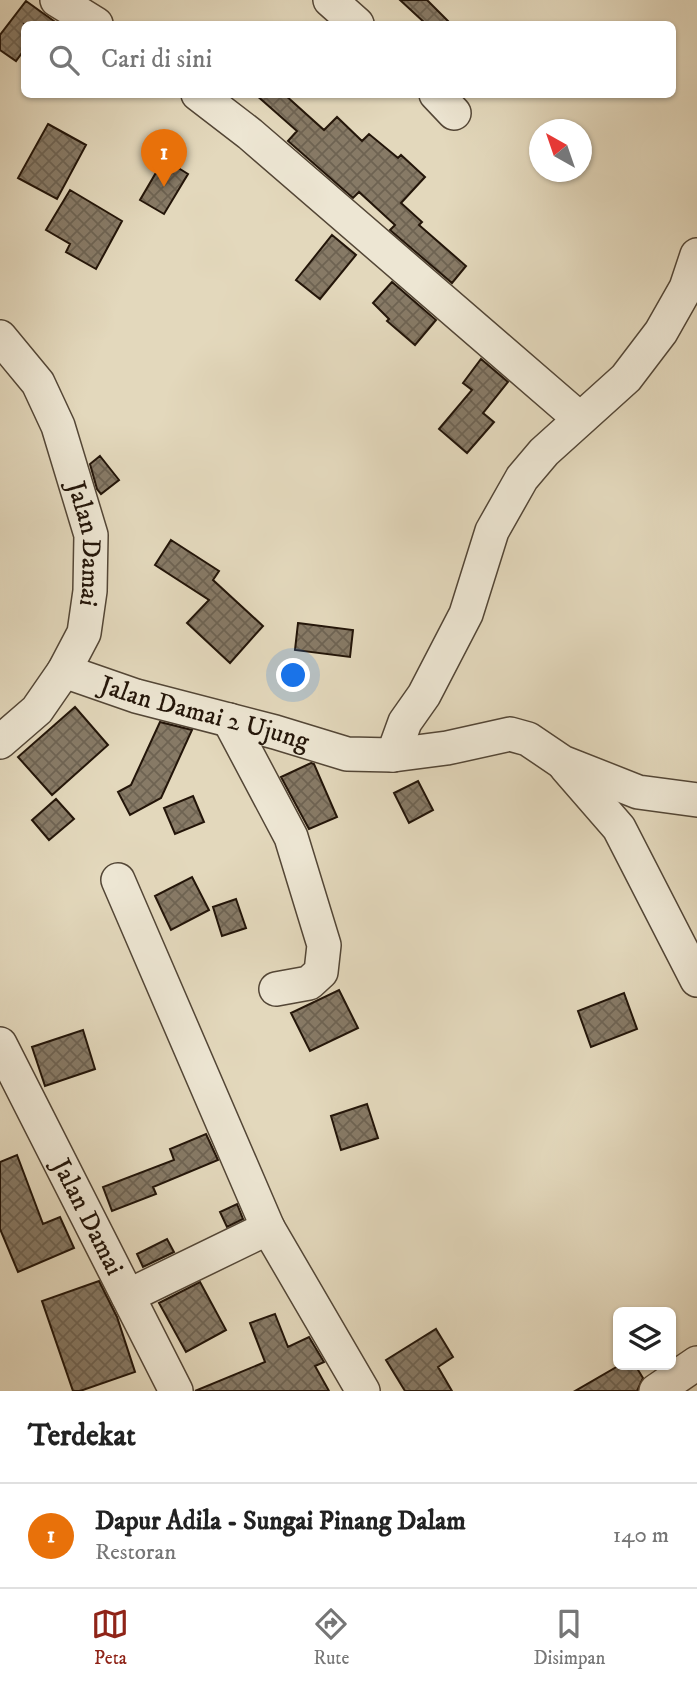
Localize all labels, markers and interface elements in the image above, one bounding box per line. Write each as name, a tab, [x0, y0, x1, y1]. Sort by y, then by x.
search box	[21, 21, 676, 98]
icon: search	[45, 41, 83, 79]
text: Cari di sini	[101, 43, 212, 76]
north arrow	[529, 119, 592, 182]
pin: 1	[141, 129, 187, 187]
street label: Jalan Damai	[59, 475, 108, 609]
your location	[276, 658, 310, 692]
street label: Jalan Damai 2 Ujung	[94, 668, 314, 758]
street label: Jalan Damai	[43, 1151, 131, 1281]
map controls	[613, 1307, 676, 1370]
button: layers	[613, 1307, 676, 1370]
text: Terdekat	[28, 1418, 136, 1455]
text: Dapur Adila - Sungai Pinang Dalam	[95, 1505, 466, 1538]
text: 1	[47, 1521, 55, 1550]
text: 140 m	[613, 1521, 669, 1550]
text: Restoran	[95, 1538, 176, 1567]
tab: Peta	[91, 1605, 129, 1670]
tab: Rute	[312, 1605, 350, 1670]
tab: Disimpan	[533, 1605, 606, 1670]

